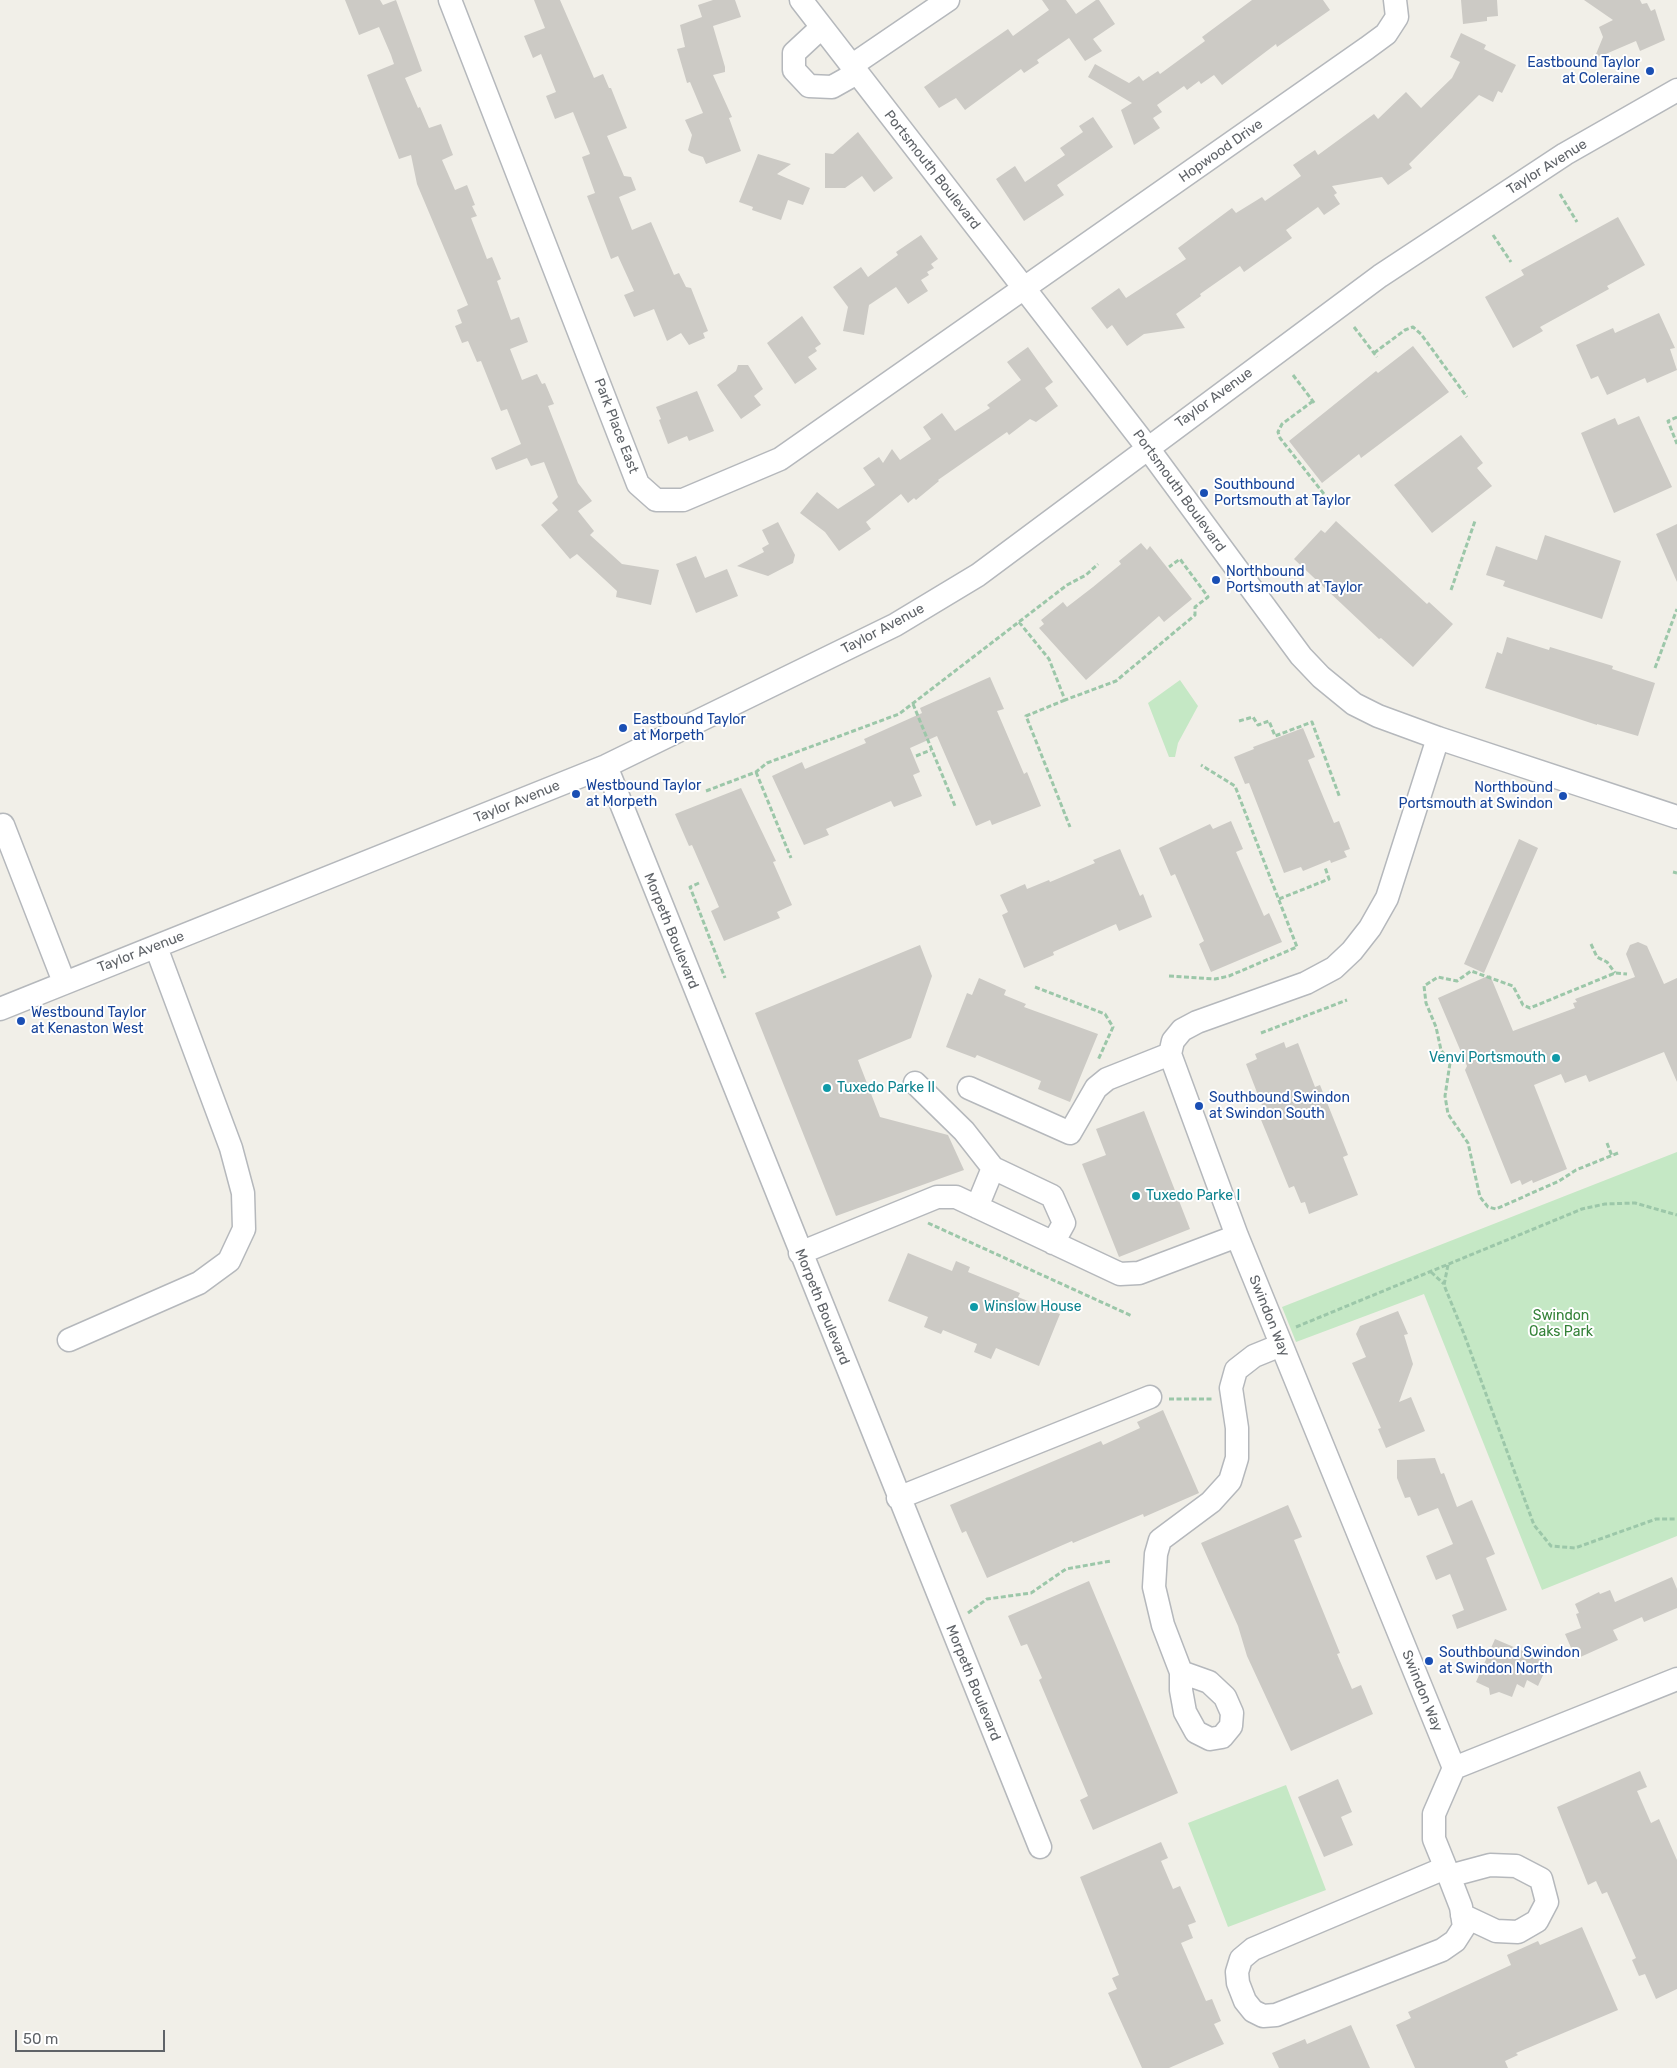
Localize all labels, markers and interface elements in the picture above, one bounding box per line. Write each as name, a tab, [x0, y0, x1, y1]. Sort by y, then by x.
place label: Eastbound Taylor at Coleraine	[1527, 55, 1640, 88]
marker: Eastbound Taylor at Coleraine	[1644, 65, 1656, 77]
street label: Portsmouth Boulevard	[880, 107, 984, 233]
street label: Hopwood Drive	[1176, 116, 1266, 186]
street label: Taylor Avenue	[1504, 136, 1590, 198]
street label: Taylor Avenue	[1172, 364, 1256, 432]
street label: Park Place East	[590, 376, 642, 476]
street label: Portsmouth Boulevard	[1129, 427, 1229, 555]
place label: Southbound Portsmouth at Taylor	[1214, 477, 1351, 510]
marker: Southbound Portsmouth at Taylor	[1198, 487, 1210, 499]
place label: Northbound Portsmouth at Taylor	[1226, 564, 1363, 596]
marker: Northbound Portsmouth at Taylor	[1210, 574, 1222, 586]
street label: Taylor Avenue	[839, 600, 927, 658]
place label: Eastbound Taylor at Morpeth	[633, 712, 746, 744]
marker: Eastbound Taylor at Morpeth	[617, 722, 629, 734]
street label: Taylor Avenue	[472, 777, 562, 827]
place label: Westbound Taylor at Morpeth	[586, 778, 701, 810]
place label: Northbound Portsmouth at Swindon	[1399, 780, 1553, 812]
marker: Westbound Taylor at Morpeth	[570, 788, 582, 800]
marker: Northbound Portsmouth at Swindon	[1557, 790, 1569, 802]
street label: Morpeth Boulevard	[640, 871, 702, 991]
street label: Taylor Avenue	[95, 928, 187, 976]
place label: Westbound Taylor at Kenaston West	[31, 1005, 146, 1038]
marker: Westbound Taylor at Kenaston West	[15, 1015, 27, 1027]
place label: Venvi Portsmouth	[1429, 1050, 1546, 1066]
marker: Venvi Portsmouth	[1550, 1052, 1562, 1064]
place label: Tuxedo Parke II	[837, 1080, 935, 1096]
marker: Tuxedo Parke II	[821, 1082, 833, 1094]
place label: Southbound Swindon at Swindon South	[1209, 1090, 1350, 1122]
marker: Southbound Swindon at Swindon South	[1193, 1100, 1205, 1112]
place label: Tuxedo Parke I	[1146, 1188, 1240, 1204]
marker: Tuxedo Parke I	[1130, 1190, 1142, 1202]
street label: Morpeth Boulevard	[791, 1247, 853, 1367]
street label: Swindon Way	[1245, 1273, 1293, 1359]
place label: Winslow House	[984, 1299, 1082, 1315]
marker: Winslow House	[968, 1301, 980, 1313]
park label: Swindon Oaks Park	[1529, 1308, 1593, 1340]
street label: Morpeth Boulevard	[942, 1623, 1004, 1743]
place label: Southbound Swindon at Swindon North	[1439, 1645, 1580, 1678]
street label: Swindon Way	[1398, 1648, 1446, 1734]
marker: Southbound Swindon at Swindon North	[1423, 1655, 1435, 1667]
scale bar	[18, 2020, 168, 2052]
text: 50 m	[23, 2030, 58, 2048]

